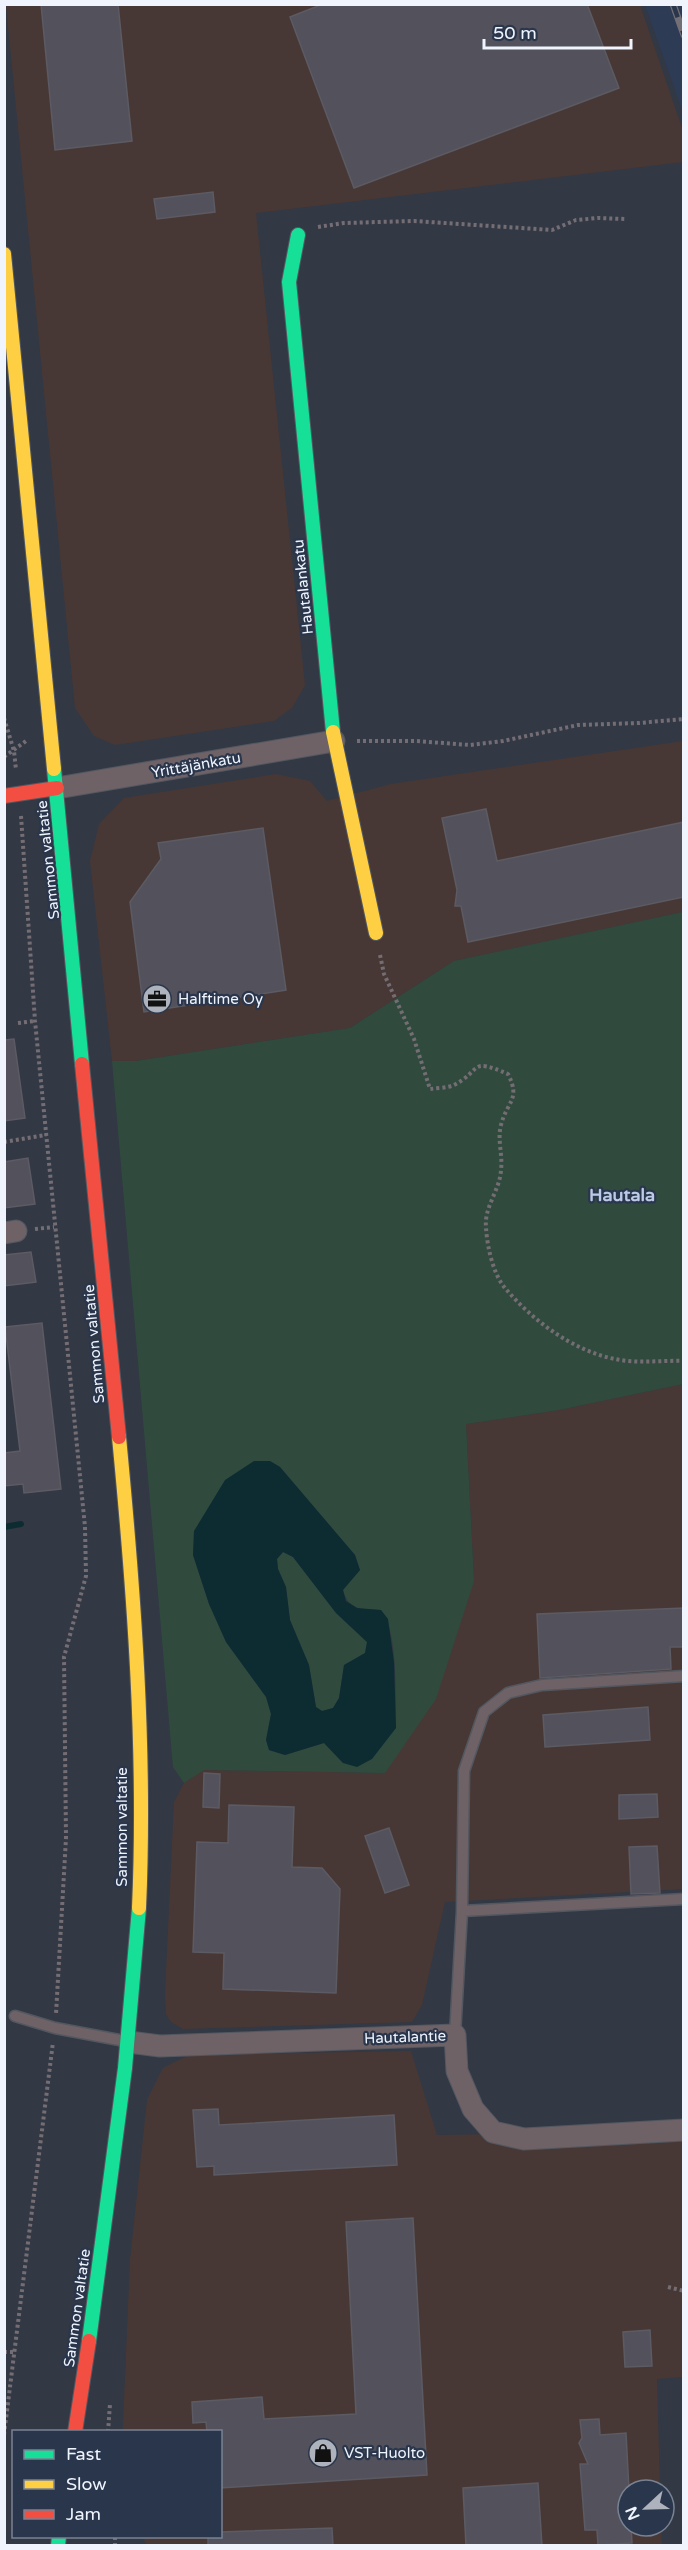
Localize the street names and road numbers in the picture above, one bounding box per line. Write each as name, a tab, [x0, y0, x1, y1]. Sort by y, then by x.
street label: Hautalankatu	[289, 539, 317, 635]
street label: Yrittäjänkatu	[150, 748, 242, 782]
street label: Sammon valtatie	[33, 800, 63, 920]
street label: Sammon valtatie	[80, 1284, 108, 1404]
street label: Sammon valtatie	[113, 1767, 131, 1887]
street label: Hautalantie	[364, 2027, 446, 2047]
street label: Sammon valtatie	[60, 2248, 94, 2368]

